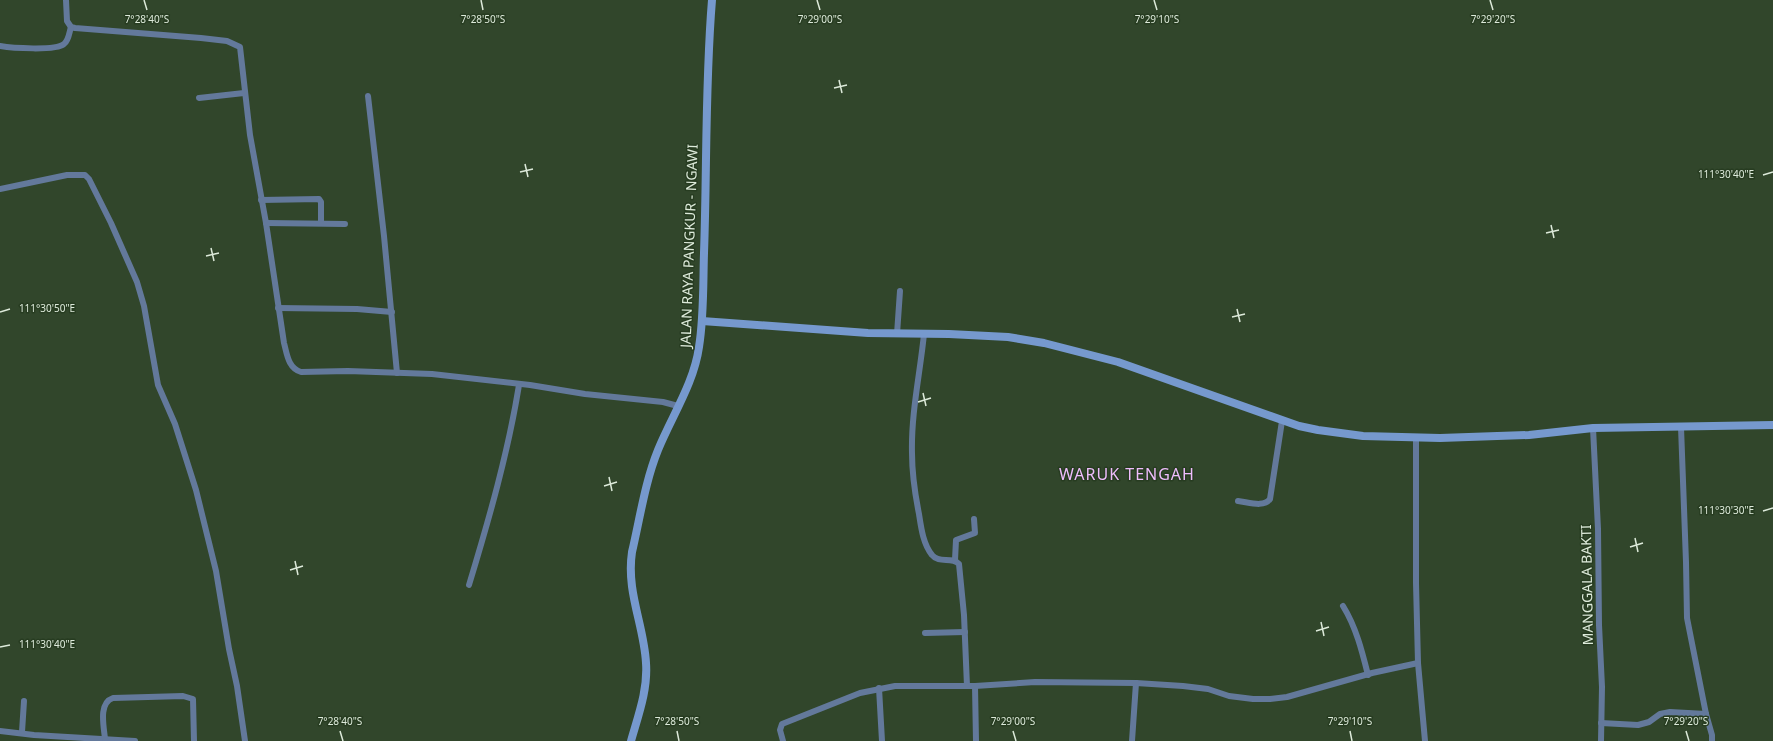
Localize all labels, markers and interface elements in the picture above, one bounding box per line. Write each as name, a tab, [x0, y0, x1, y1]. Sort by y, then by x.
text: 7°28'40"S	[125, 12, 170, 26]
text: 7°28'50"S	[461, 12, 506, 26]
text: 7°29'00"S	[798, 12, 843, 26]
text: 7°29'10"S	[1135, 12, 1180, 26]
text: 7°29'20"S	[1471, 12, 1516, 26]
street label: JALAN RAYA PANGKUR - NGAWI	[675, 144, 702, 350]
text: 111°30'40"E	[1698, 167, 1754, 181]
text: 111°30'50"E	[19, 301, 75, 315]
district label: WARUK TENGAH	[1059, 463, 1195, 485]
text: 111°30'30"E	[1698, 503, 1754, 517]
street label: MANGGALA BAKTI	[1576, 524, 1597, 646]
text: 111°30'40"E	[19, 637, 75, 651]
text: 7°28'40"S	[318, 714, 363, 728]
text: 7°28'50"S	[655, 714, 700, 728]
text: 7°29'00"S	[991, 714, 1036, 728]
text: 7°29'10"S	[1328, 714, 1373, 728]
text: 7°29'20"S	[1664, 714, 1709, 728]

